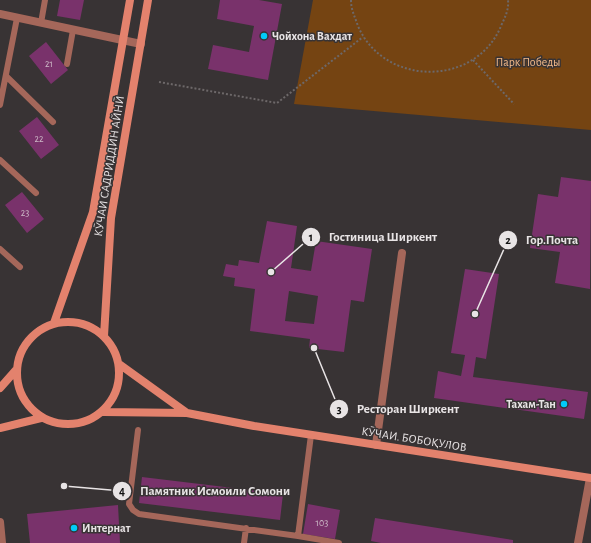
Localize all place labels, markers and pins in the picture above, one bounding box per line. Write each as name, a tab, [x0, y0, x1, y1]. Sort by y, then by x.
place label: Чойхона Вахдат	[272, 30, 352, 42]
marker: Чойхона Вахдат	[259, 31, 269, 41]
callout: Гостиница Ширкент	[301, 224, 446, 249]
callout: Гор.Почта	[498, 227, 587, 252]
callout: Ресторан Ширкент	[329, 396, 467, 421]
place label: Тахам-Тан	[506, 398, 556, 410]
marker: Тахам-Тан	[559, 399, 569, 409]
callout: Памятник Исмоили Сомони	[112, 478, 298, 503]
place label: Интернат	[82, 522, 131, 534]
marker: Интернат	[69, 523, 79, 533]

